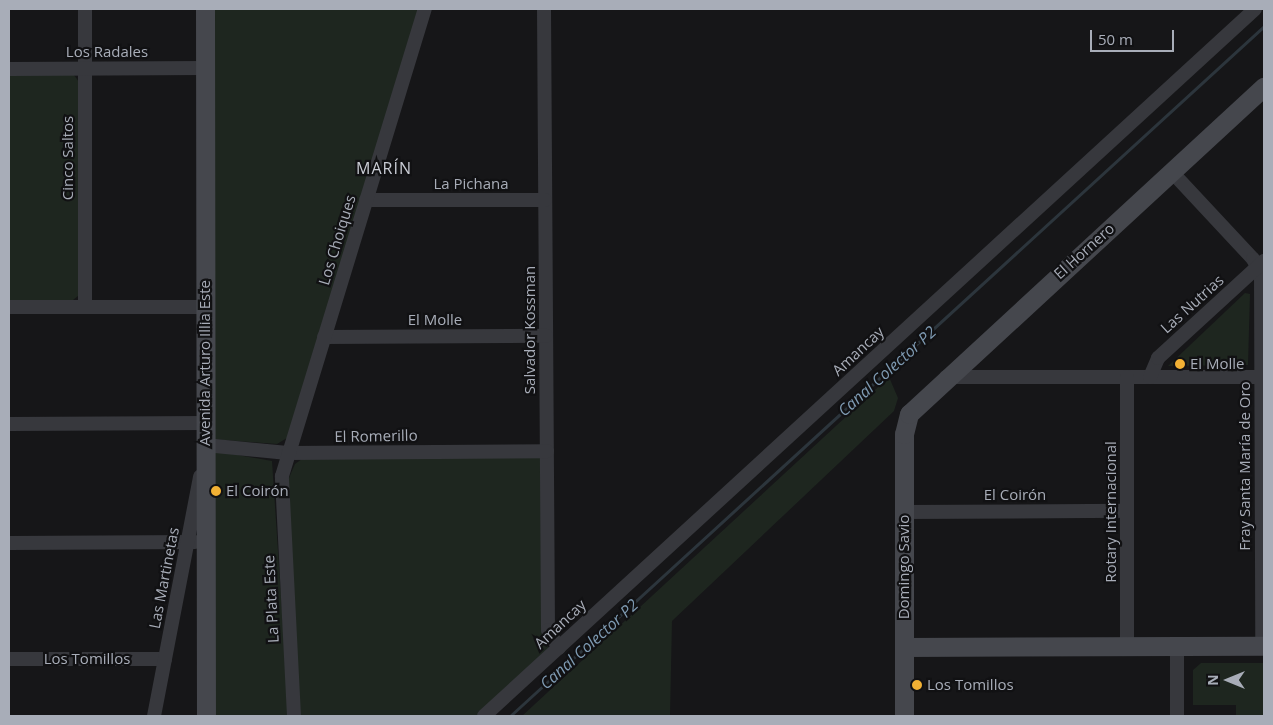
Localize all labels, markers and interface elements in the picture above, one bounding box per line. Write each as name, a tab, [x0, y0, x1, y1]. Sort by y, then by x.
scale bar	[1093, 20, 1177, 52]
text: 50 m	[1098, 29, 1133, 49]
street label: Los Radales	[66, 43, 148, 61]
street label: Cinco Saltos	[59, 116, 77, 200]
district label: MARÍN	[355, 158, 413, 178]
street label: La Pichana	[433, 175, 509, 193]
street label: Los Choiques	[315, 193, 359, 287]
street label: El Hornero	[1050, 219, 1118, 283]
street label: Salvador Kossman	[521, 266, 539, 394]
street label: Las Nutrias	[1157, 271, 1227, 337]
street label: Avenida Arturo Illia Este	[196, 280, 214, 446]
street label: El Molle	[408, 311, 462, 329]
water label: Canal Colector P2	[834, 322, 940, 420]
street label: Amancay	[828, 323, 888, 379]
place label: El Molle	[1190, 355, 1245, 373]
marker: El Molle	[1174, 358, 1186, 370]
street label: Fray Santa María de Oro	[1236, 381, 1254, 551]
street label: El Romerillo	[334, 426, 418, 446]
street label: Rotary Internacional	[1102, 441, 1120, 583]
place label: El Coirón	[226, 482, 289, 500]
marker: El Coirón	[210, 485, 222, 497]
street label: El Coirón	[984, 486, 1046, 504]
street label: Domingo Savio	[895, 515, 913, 619]
street label: Las Martinetas	[145, 526, 183, 630]
street label: La Plata Este	[260, 555, 282, 643]
water label: Canal Colector P2	[536, 595, 642, 693]
street label: Amancay	[530, 596, 590, 652]
street label: Los Tomillos	[44, 650, 130, 668]
north arrow	[1203, 655, 1253, 705]
text: N	[1203, 674, 1222, 686]
place label: Los Tomillos	[927, 676, 1014, 694]
marker: Los Tomillos	[911, 679, 923, 691]

